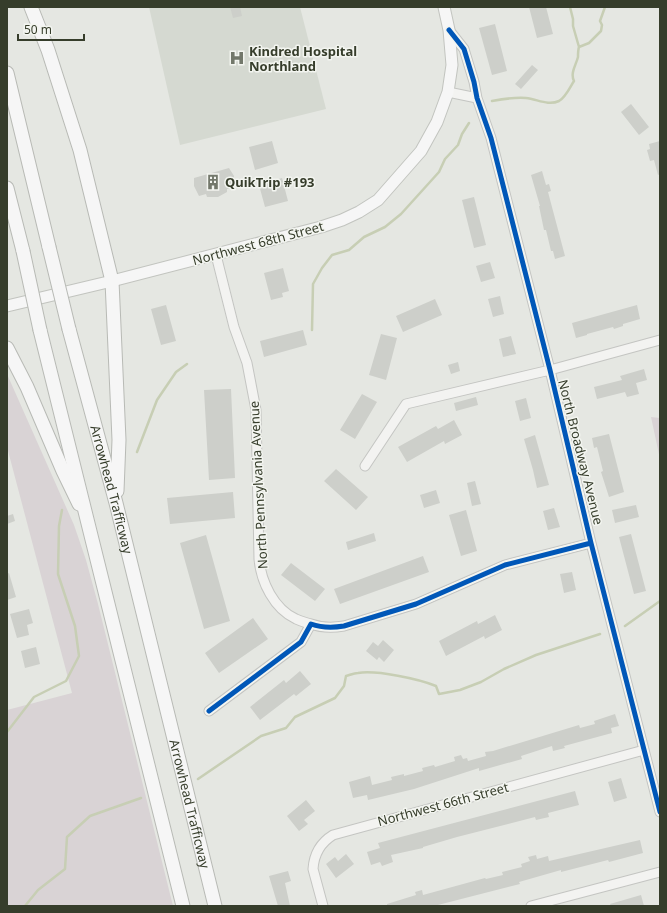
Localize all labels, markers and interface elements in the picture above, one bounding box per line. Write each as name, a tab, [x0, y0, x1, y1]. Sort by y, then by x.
scale bar	[18, 16, 84, 42]
text: 50 m	[24, 21, 52, 38]
place label: Kindred Hospital Northland	[249, 42, 357, 75]
hospital icon: Kindred Hospital Northland	[228, 49, 246, 67]
building icon: QuikTrip #193	[204, 173, 222, 191]
place label: QuikTrip #193	[225, 173, 315, 191]
street label: Northwest 68th Street	[190, 217, 326, 269]
street label: North Broadway Avenue	[554, 377, 608, 527]
street label: North Pennsylvania Avenue	[245, 400, 271, 570]
street label: Arrowhead Trafficway	[86, 423, 137, 556]
street label: Arrowhead Trafficway	[165, 737, 215, 871]
street label: Northwest 66th Street	[375, 778, 511, 830]

